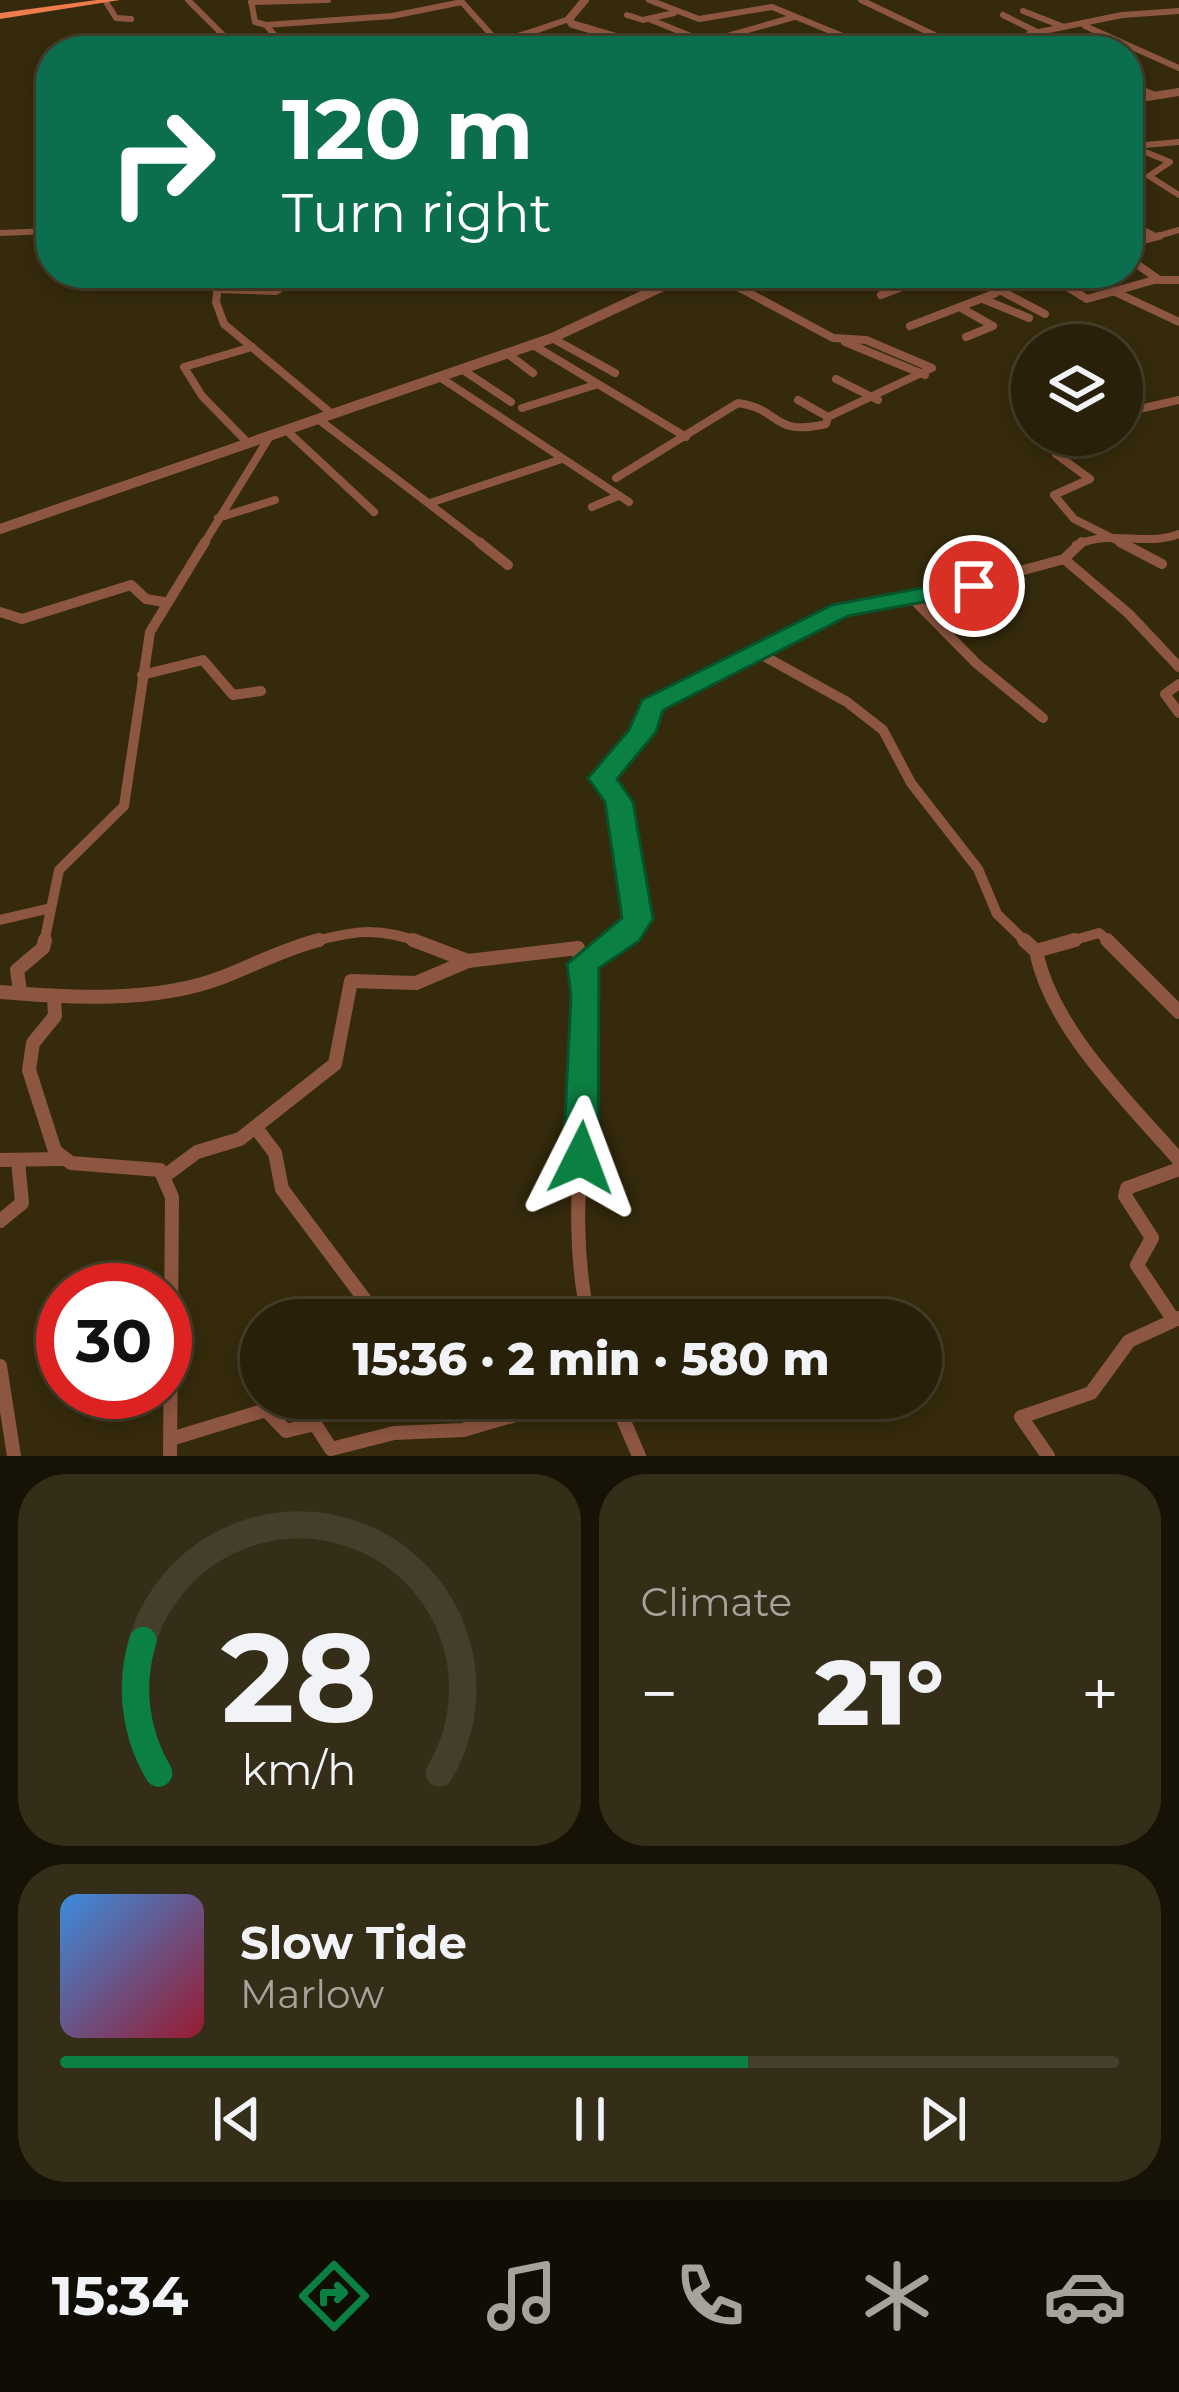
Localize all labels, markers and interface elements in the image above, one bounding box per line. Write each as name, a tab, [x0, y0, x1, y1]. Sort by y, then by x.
text: 120 m	[282, 78, 533, 180]
icon: right	[84, 84, 240, 240]
text: Turn right	[282, 180, 552, 246]
map controls	[1011, 324, 1143, 456]
button: layers	[1011, 324, 1143, 456]
pin	[923, 535, 1025, 637]
icon: arrive	[941, 553, 1007, 619]
position arrow	[518, 1095, 644, 1221]
speed limit sign: 30	[36, 1263, 192, 1419]
text: 15:36 · 2 min · 580 m	[353, 1331, 829, 1386]
text: Climate	[641, 1578, 792, 1626]
text: 28	[221, 1601, 377, 1753]
text: 21°	[816, 1638, 944, 1748]
text: −	[641, 1653, 678, 1734]
text: +	[1081, 1653, 1119, 1734]
text: km/h	[242, 1743, 356, 1796]
text: Slow Tide	[240, 1915, 467, 1970]
text: Marlow	[240, 1970, 384, 2018]
icon: previous	[204, 2086, 270, 2152]
icon: pause	[557, 2086, 623, 2152]
icon: next	[910, 2086, 976, 2152]
icon: directions	[292, 2254, 376, 2338]
icon: music	[480, 2254, 564, 2338]
icon: phone	[668, 2254, 752, 2338]
icon: climate	[855, 2254, 939, 2338]
icon: car	[1043, 2254, 1127, 2338]
text: 15:34	[52, 2263, 188, 2329]

